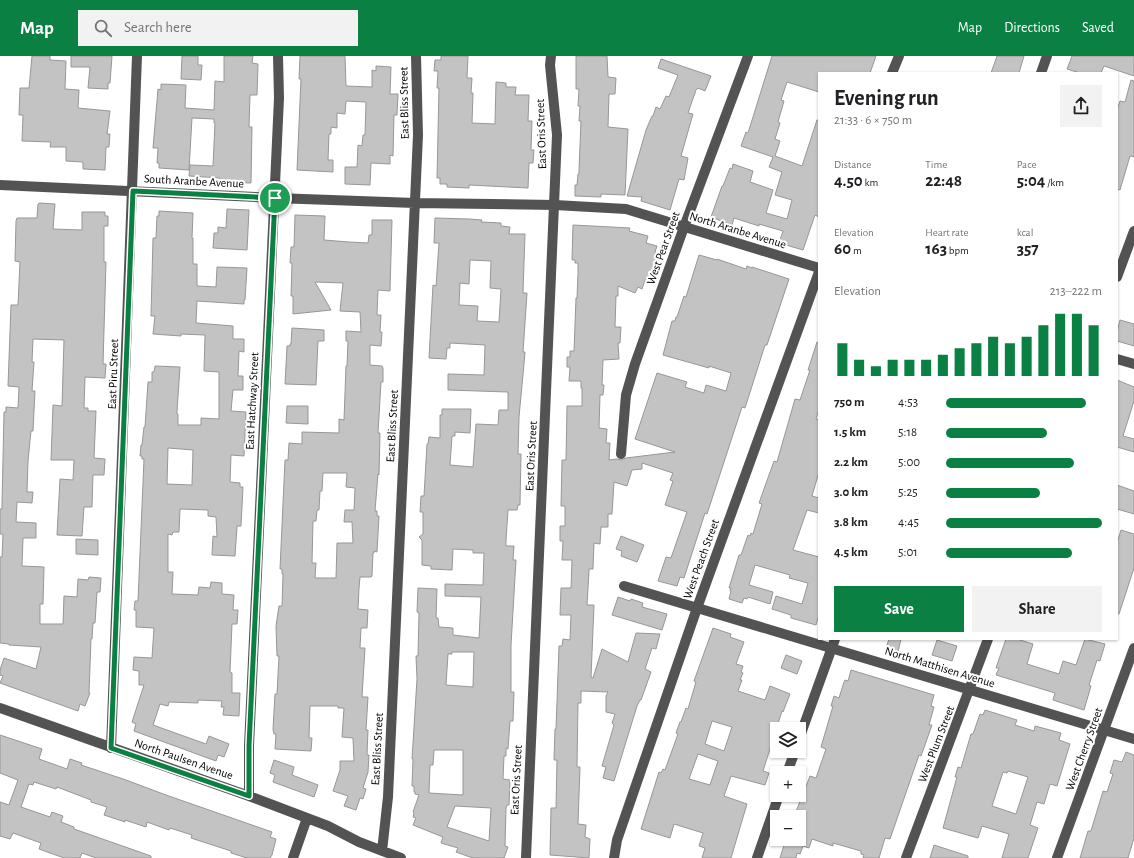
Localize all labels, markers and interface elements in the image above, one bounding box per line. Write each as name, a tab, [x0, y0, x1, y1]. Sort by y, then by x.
search box	[78, 10, 358, 46]
icon: search	[92, 17, 114, 39]
text: Map	[20, 19, 54, 38]
text: Search here	[124, 20, 192, 35]
text: Map	[958, 21, 982, 35]
text: Directions	[1004, 21, 1060, 35]
text: Saved	[1082, 21, 1114, 35]
street label: East Bliss Street	[397, 66, 411, 139]
button: share	[1060, 85, 1102, 127]
text: Evening run	[834, 87, 939, 109]
street label: East Oris Street	[534, 98, 548, 169]
text: 21:33 · 6 × 750 m	[834, 114, 912, 127]
text: Distance	[834, 159, 871, 170]
text: Time	[925, 159, 947, 170]
text: Pace	[1017, 159, 1036, 170]
street label: South Aranbe Avenue	[144, 172, 244, 190]
text: 4.50	[834, 172, 863, 189]
text: 22:48	[925, 172, 962, 189]
text: 5:04	[1017, 172, 1045, 189]
text: km	[863, 177, 878, 188]
text: /km	[1045, 177, 1064, 188]
pin	[258, 181, 292, 215]
icon: arrive	[264, 187, 286, 209]
street label: West Pear Street	[644, 210, 682, 286]
street label: North Aranbe Avenue	[688, 210, 788, 250]
text: Elevation	[834, 227, 874, 238]
text: Heart rate	[925, 227, 969, 238]
text: kcal	[1017, 227, 1033, 238]
text: 60	[834, 240, 851, 257]
text: 163	[925, 240, 947, 257]
text: 357	[1017, 240, 1039, 257]
text: m	[851, 245, 862, 256]
text: bpm	[947, 245, 969, 256]
text: Elevation	[834, 285, 881, 298]
text: 213–222 m	[1050, 285, 1102, 298]
street label: East Piru Street	[106, 338, 120, 410]
street label: East Hatchway Street	[243, 352, 262, 450]
street label: East Bliss Street	[384, 389, 400, 463]
text: 750 m	[834, 396, 864, 409]
text: 4:53	[898, 396, 918, 409]
street label: East Oris Street	[523, 420, 539, 491]
text: 1.5 km	[834, 426, 866, 439]
text: 5:18	[898, 426, 917, 439]
text: 2.2 km	[834, 456, 868, 469]
text: 5:00	[898, 456, 920, 469]
text: 3.0 km	[834, 486, 868, 499]
text: 5:25	[898, 486, 918, 499]
text: 3.8 km	[834, 516, 868, 529]
text: 4:45	[898, 516, 919, 529]
street label: West Peach Street	[681, 517, 721, 600]
text: 4.5 km	[834, 546, 868, 559]
text: 5:01	[898, 546, 918, 559]
button: Save	[834, 586, 964, 632]
button: Share	[972, 586, 1102, 632]
street label: North Matthisen Avenue	[884, 645, 996, 689]
street label: West Plum Street	[916, 704, 956, 784]
street label: West Cherry Street	[1063, 706, 1106, 792]
street label: East Bliss Street	[369, 712, 385, 786]
map controls	[770, 722, 806, 846]
button: layers	[770, 722, 806, 758]
street label: North Paulsen Avenue	[133, 737, 235, 781]
street label: East Oris Street	[508, 744, 524, 815]
button: +	[770, 766, 806, 802]
button: −	[770, 810, 806, 846]

